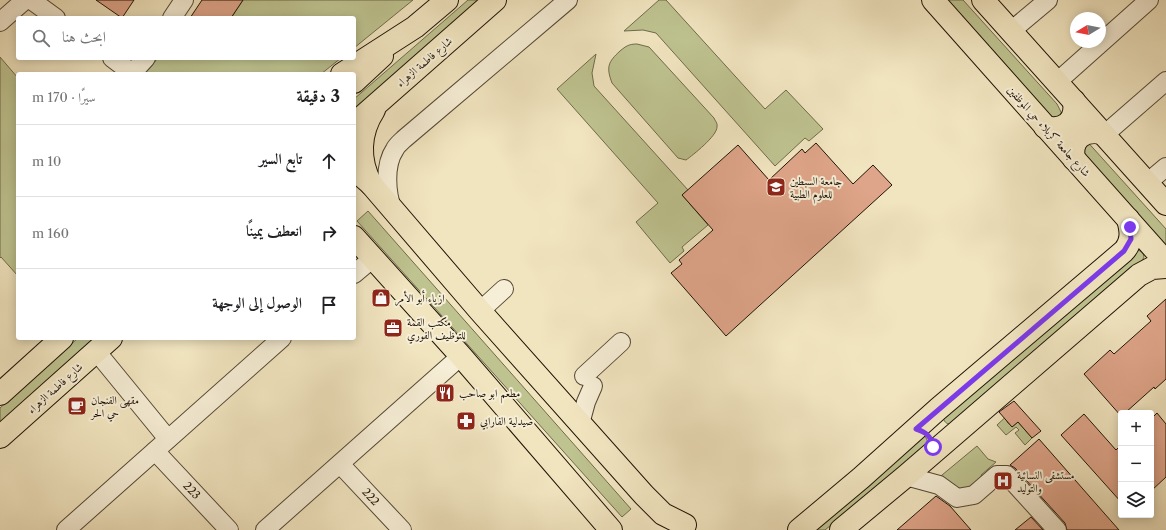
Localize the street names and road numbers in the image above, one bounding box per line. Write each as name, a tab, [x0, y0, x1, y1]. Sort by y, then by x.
street label: شارع فاطمة الزهراء	[393, 34, 457, 92]
street label: شارع جامعة كربلاء حي الموظفين	[1002, 83, 1093, 181]
street label: شارع فاطمة الزهراء	[24, 360, 88, 419]
street label: 223	[180, 479, 203, 502]
street label: 222	[359, 485, 382, 509]

